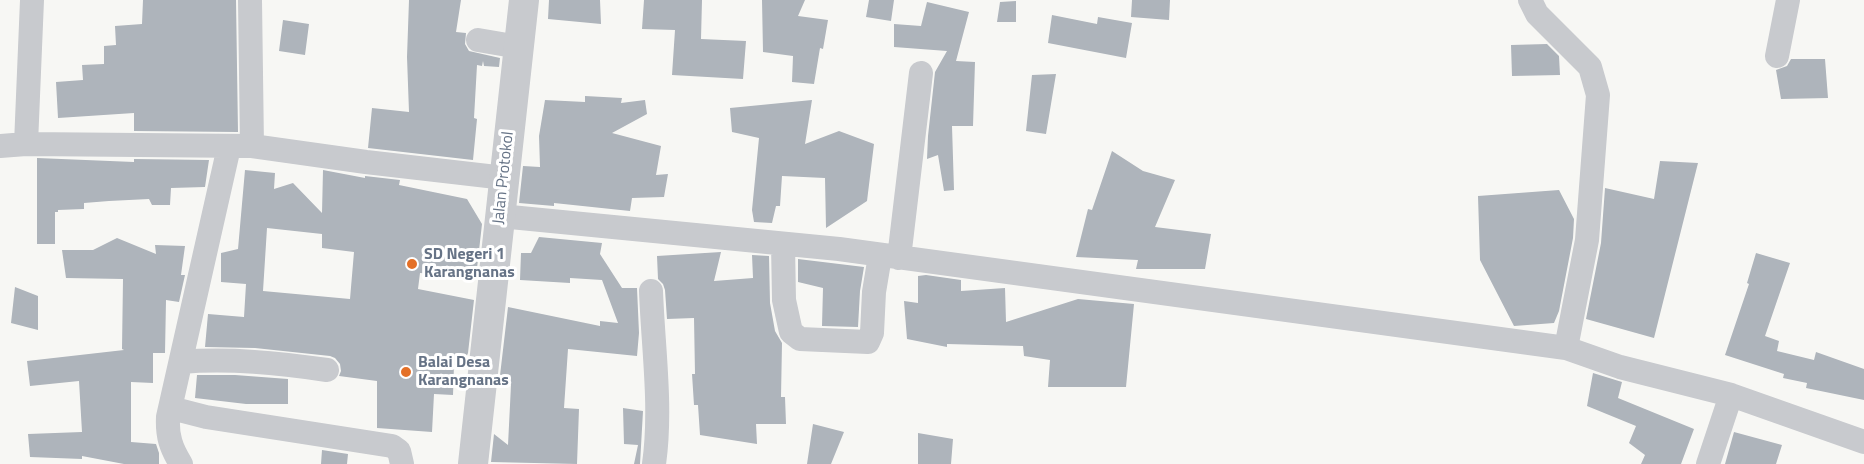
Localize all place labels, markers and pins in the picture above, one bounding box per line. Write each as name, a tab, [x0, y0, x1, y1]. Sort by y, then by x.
place label: SD Negeri 1 Karangnanas	[424, 245, 515, 283]
marker: SD Negeri 1 Karangnanas	[405, 257, 419, 271]
place label: Balai Desa Karangnanas	[418, 353, 509, 391]
marker: Balai Desa Karangnanas	[399, 365, 413, 379]

